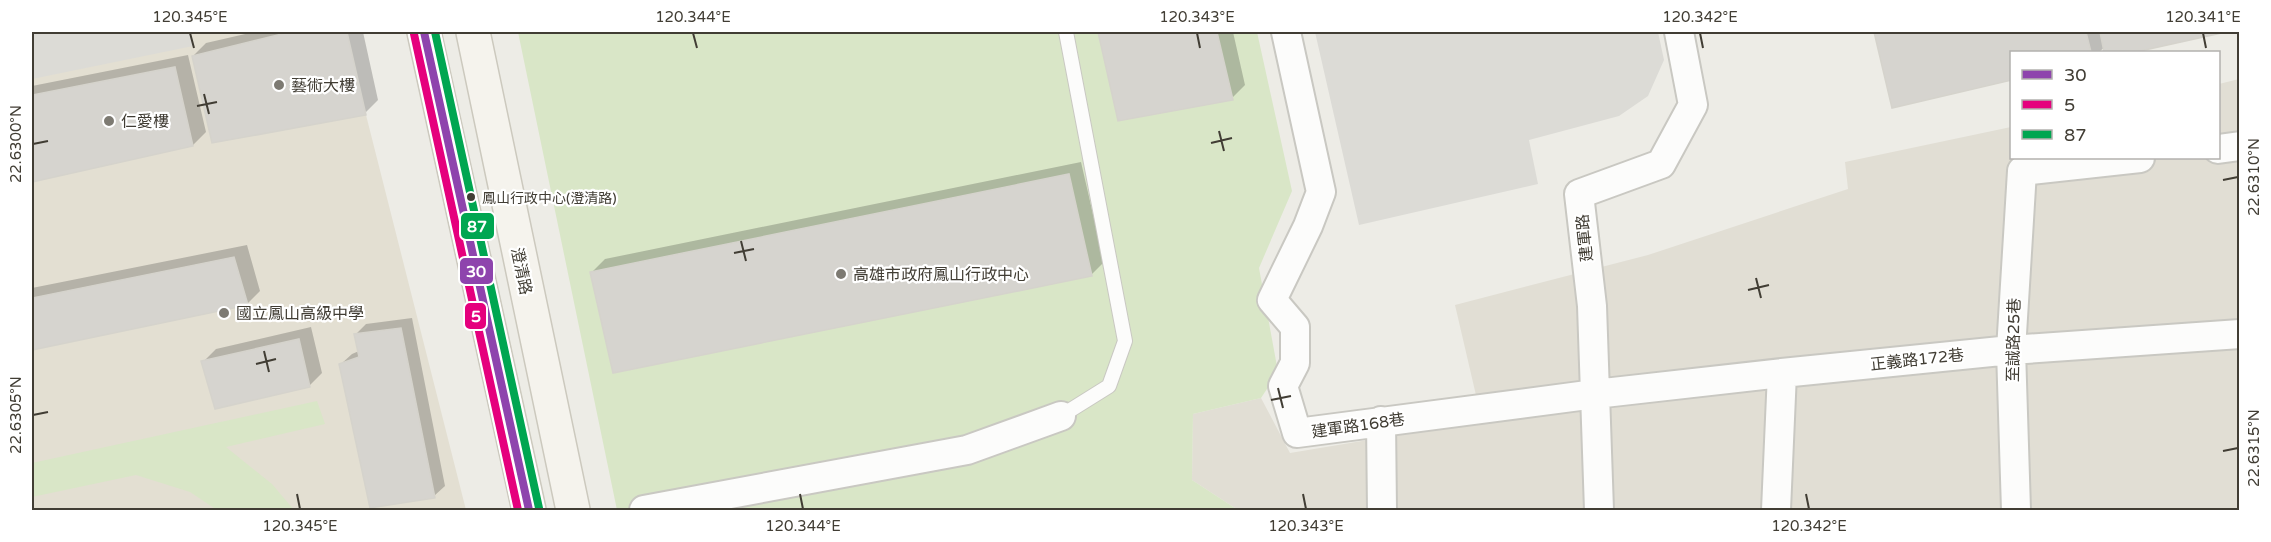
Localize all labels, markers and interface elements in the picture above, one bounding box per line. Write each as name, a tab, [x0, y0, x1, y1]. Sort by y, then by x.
text: 120.345°E	[152, 8, 228, 26]
text: 120.344°E	[655, 8, 731, 26]
text: 120.343°E	[1159, 8, 1235, 26]
text: 120.342°E	[1662, 8, 1738, 26]
text: 120.341°E	[2165, 8, 2241, 26]
legend	[2010, 51, 2220, 159]
text: 30	[2064, 64, 2087, 86]
place label: 藝術大樓	[291, 76, 355, 96]
marker: 藝術大樓	[272, 78, 286, 92]
text: 5	[2064, 94, 2075, 116]
text: 22.6300°N	[7, 105, 25, 183]
place label: 仁愛樓	[121, 112, 169, 132]
marker: 仁愛樓	[102, 114, 116, 128]
text: 87	[2064, 124, 2087, 146]
text: 22.6310°N	[2245, 138, 2263, 216]
place label: 鳳山行政中心(澄清路)	[482, 190, 617, 207]
marker: 鳳山行政中心(澄清路)	[465, 191, 477, 203]
line badge: 87	[460, 212, 495, 240]
street label: 建軍路	[1573, 213, 1597, 263]
text: 87	[467, 217, 487, 237]
street label: 澄清路	[506, 246, 536, 297]
line badge: 30	[459, 257, 494, 285]
text: 30	[466, 262, 486, 282]
place label: 高雄市政府鳳山行政中心	[853, 265, 1029, 285]
marker: 高雄市政府鳳山行政中心	[834, 267, 848, 281]
street label: 至誠路25巷	[2003, 298, 2025, 382]
line badge: 5	[464, 302, 487, 330]
place label: 國立鳳山高級中學	[236, 304, 364, 324]
marker: 國立鳳山高級中學	[217, 306, 231, 320]
text: 5	[471, 307, 481, 327]
street label: 正義路172巷	[1869, 345, 1965, 375]
text: 22.6305°N	[7, 376, 25, 454]
text: 22.6315°N	[2245, 409, 2263, 487]
street label: 建軍路168巷	[1310, 410, 1406, 442]
text: 120.345°E	[262, 517, 338, 535]
text: 120.344°E	[765, 517, 841, 535]
text: 120.343°E	[1268, 517, 1344, 535]
text: 120.342°E	[1771, 517, 1847, 535]

